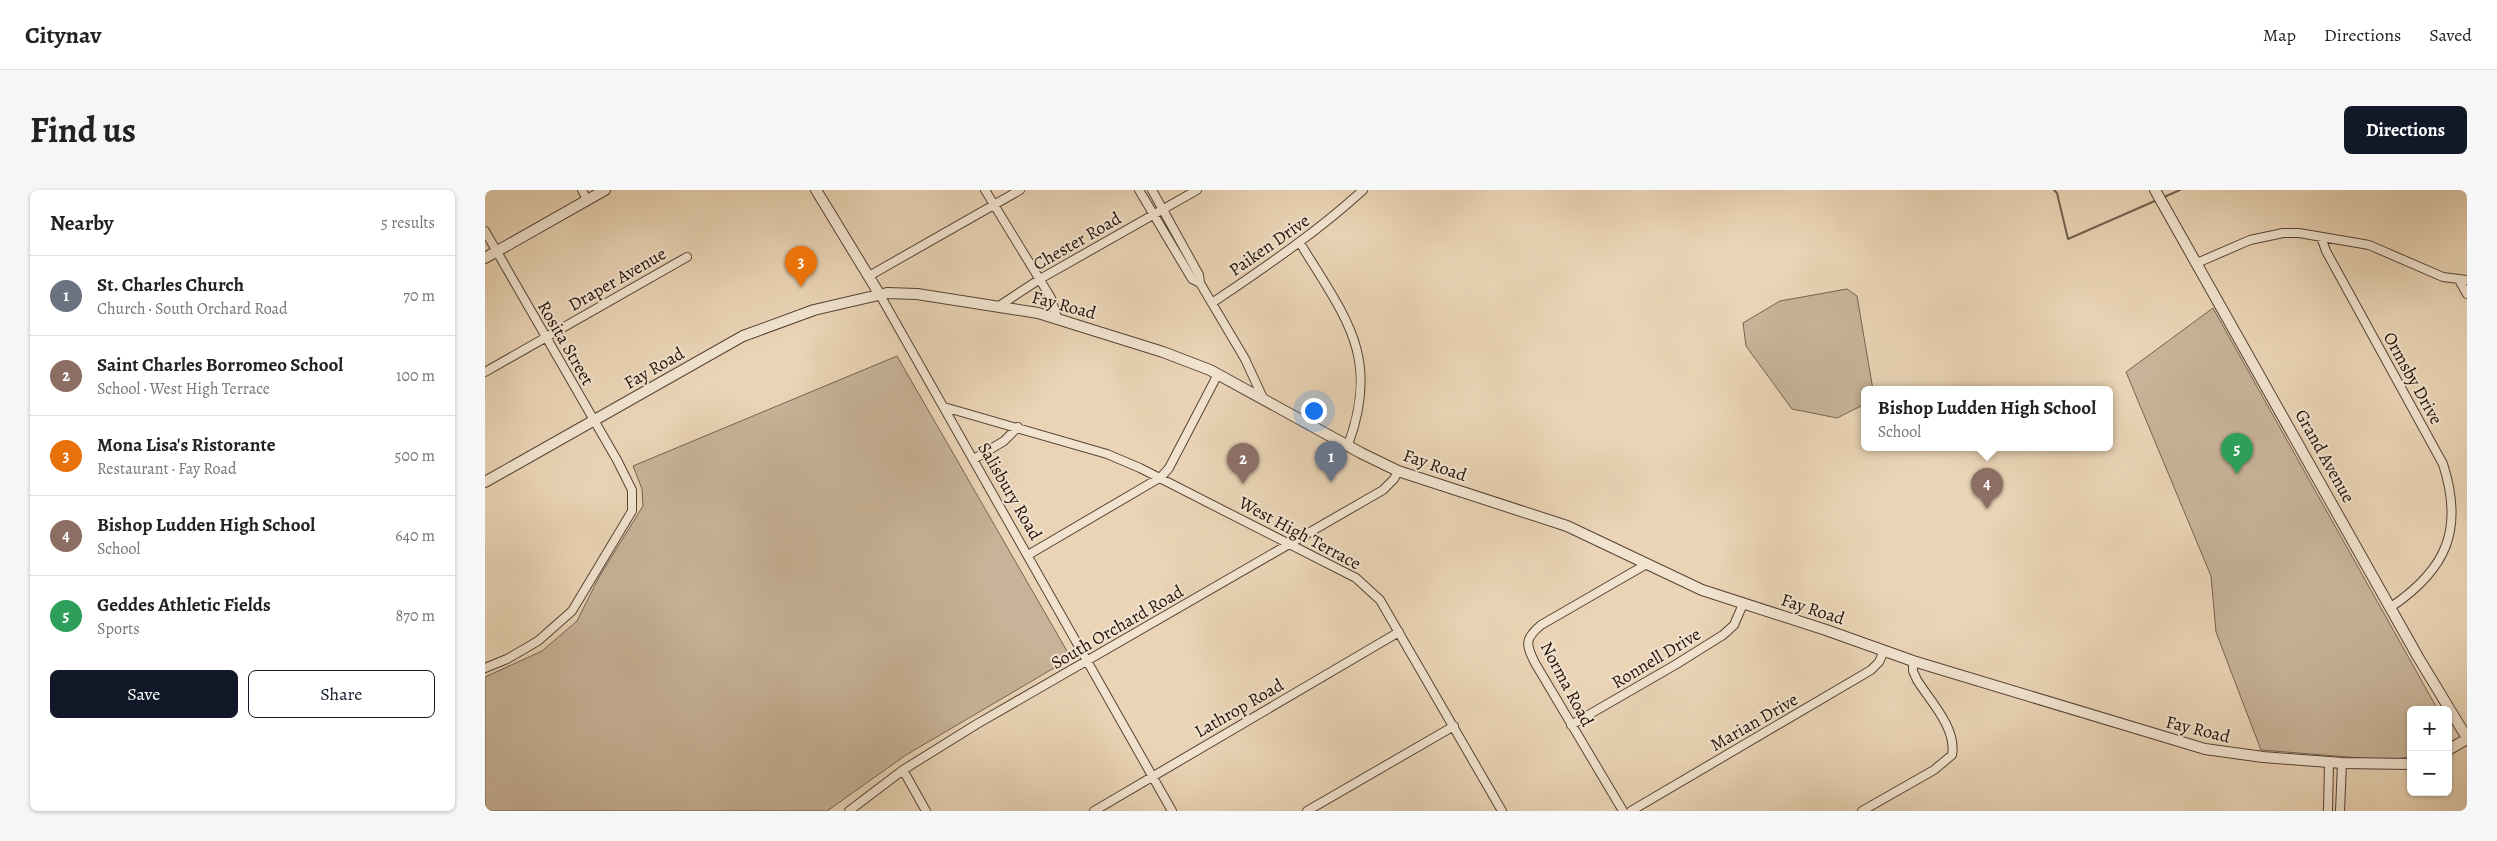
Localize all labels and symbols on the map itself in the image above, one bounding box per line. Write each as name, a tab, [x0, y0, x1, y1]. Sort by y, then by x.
street label: Chester Road	[1029, 206, 1126, 276]
street label: Paiken Drive	[1224, 208, 1314, 282]
street label: Draper Avenue	[564, 241, 670, 317]
pin: 3	[785, 246, 817, 287]
street label: Fay Road	[1029, 285, 1099, 325]
street label: Rosita Street	[532, 296, 600, 390]
street label: Ormsby Drive	[2378, 327, 2448, 429]
street label: Fay Road	[620, 341, 689, 395]
your location	[1301, 398, 1327, 424]
street label: Grand Avenue	[2289, 405, 2361, 507]
pin: 5	[2221, 433, 2253, 474]
street label: Salisbury Road	[972, 438, 1048, 545]
pin: 1	[1315, 441, 1347, 482]
pin: 2	[1227, 443, 1259, 484]
street label: Fay Road	[1400, 443, 1470, 487]
pin: 4	[1971, 468, 2003, 509]
street label: West High Terrace	[1234, 490, 1365, 575]
street label: South Orchard Road	[1046, 579, 1188, 675]
street label: Fay Road	[1778, 587, 1848, 631]
street label: Ronnell Drive	[1607, 622, 1705, 694]
street label: Norma Road	[1535, 637, 1600, 731]
street label: Lathrop Road	[1190, 673, 1288, 743]
street label: Marian Drive	[1706, 687, 1802, 757]
street label: Fay Road	[2163, 709, 2233, 749]

